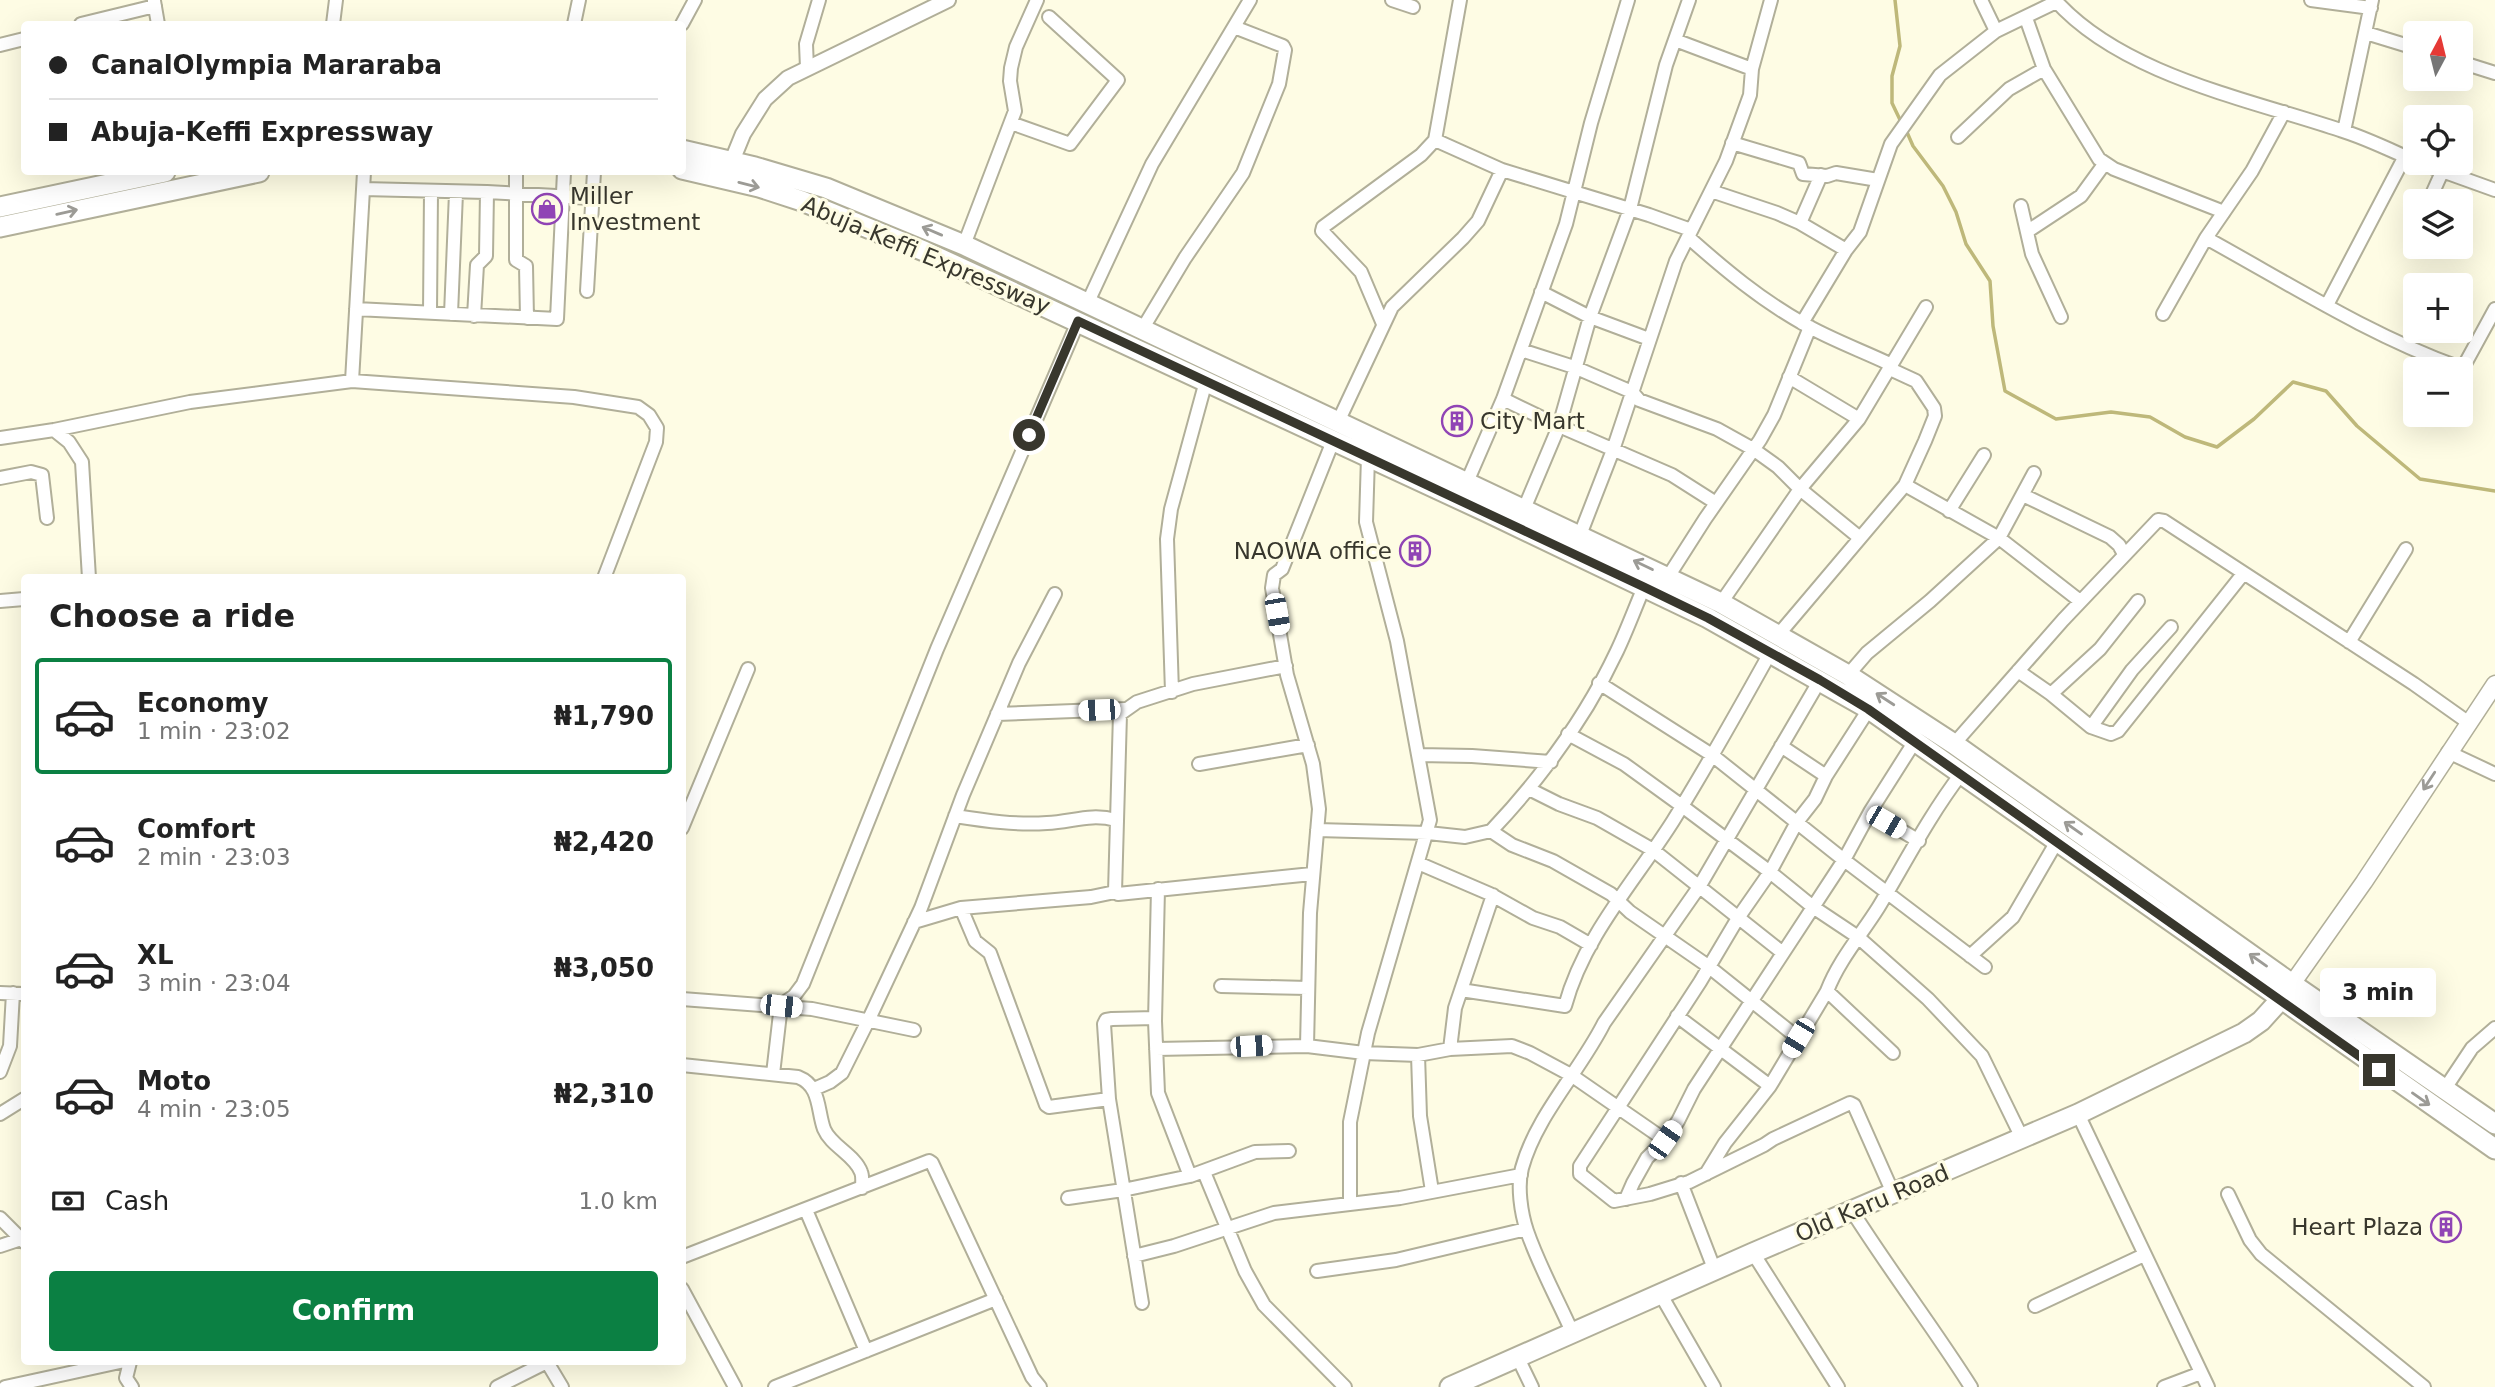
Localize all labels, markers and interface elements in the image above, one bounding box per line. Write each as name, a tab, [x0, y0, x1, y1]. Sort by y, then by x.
north arrow	[2403, 21, 2473, 91]
map controls	[2403, 21, 2473, 427]
text: CanalOlympia Mararaba	[91, 50, 442, 80]
button: locate	[2403, 105, 2473, 175]
text: Abuja-Keffi Expressway	[91, 117, 433, 147]
one-way arrow	[737, 179, 760, 192]
place label: Miller Investment	[570, 183, 700, 235]
button: layers	[2403, 189, 2473, 259]
street label: Abuja-Keffi Expressway	[798, 191, 1054, 319]
shop icon: Miller Investment	[530, 192, 564, 226]
one-way arrow	[55, 205, 78, 218]
one-way arrow	[922, 224, 944, 237]
button: +	[2403, 273, 2473, 343]
button: −	[2403, 357, 2473, 427]
building icon: City Mart	[1440, 404, 1474, 438]
place label: City Mart	[1480, 408, 1585, 434]
route start	[1013, 419, 1045, 451]
building icon: NAOWA office	[1398, 534, 1432, 568]
place label: NAOWA office	[1234, 538, 1392, 564]
one-way arrow	[1633, 558, 1654, 572]
car	[1264, 591, 1291, 637]
text: Choose a ride	[49, 597, 295, 635]
icon: car	[53, 685, 116, 748]
text: Economy	[137, 688, 268, 718]
one-way arrow	[1876, 691, 1896, 705]
car	[1078, 699, 1121, 721]
text: ₦1,790	[554, 701, 654, 731]
text: 1 min · 23:02	[137, 718, 291, 744]
one-way arrow	[2422, 771, 2437, 790]
car	[1863, 802, 1910, 842]
icon: car	[53, 811, 116, 874]
text: Comfort	[137, 814, 255, 844]
one-way arrow	[2064, 821, 2083, 835]
text: ₦2,420	[554, 827, 654, 857]
text: 2 min · 23:03	[137, 844, 291, 870]
icon: car	[53, 937, 116, 1000]
text: XL	[137, 940, 174, 970]
one-way arrow	[2249, 952, 2268, 967]
text: ₦3,050	[554, 953, 654, 983]
callout: 3 min	[2321, 968, 2437, 1018]
text: 3 min · 23:04	[137, 970, 291, 996]
text: 3 min	[2342, 979, 2414, 1005]
car	[760, 993, 803, 1019]
car	[1779, 1015, 1818, 1061]
car	[1230, 1034, 1273, 1058]
route end	[2363, 1054, 2395, 1086]
icon: car	[53, 1063, 116, 1126]
text: Moto	[137, 1066, 211, 1096]
text: ₦2,310	[554, 1079, 654, 1109]
one-way arrow	[2411, 1092, 2430, 1106]
text: 4 min · 23:05	[137, 1096, 291, 1122]
car	[1645, 1117, 1686, 1163]
street label: Old Karu Road	[1791, 1159, 1953, 1247]
icon: cash	[49, 1182, 87, 1220]
text: Cash	[105, 1186, 169, 1216]
text: 1.0 km	[578, 1188, 658, 1214]
building icon: Heart Plaza	[2429, 1210, 2463, 1244]
place label: Heart Plaza	[2291, 1214, 2423, 1240]
button: Confirm	[49, 1271, 658, 1351]

